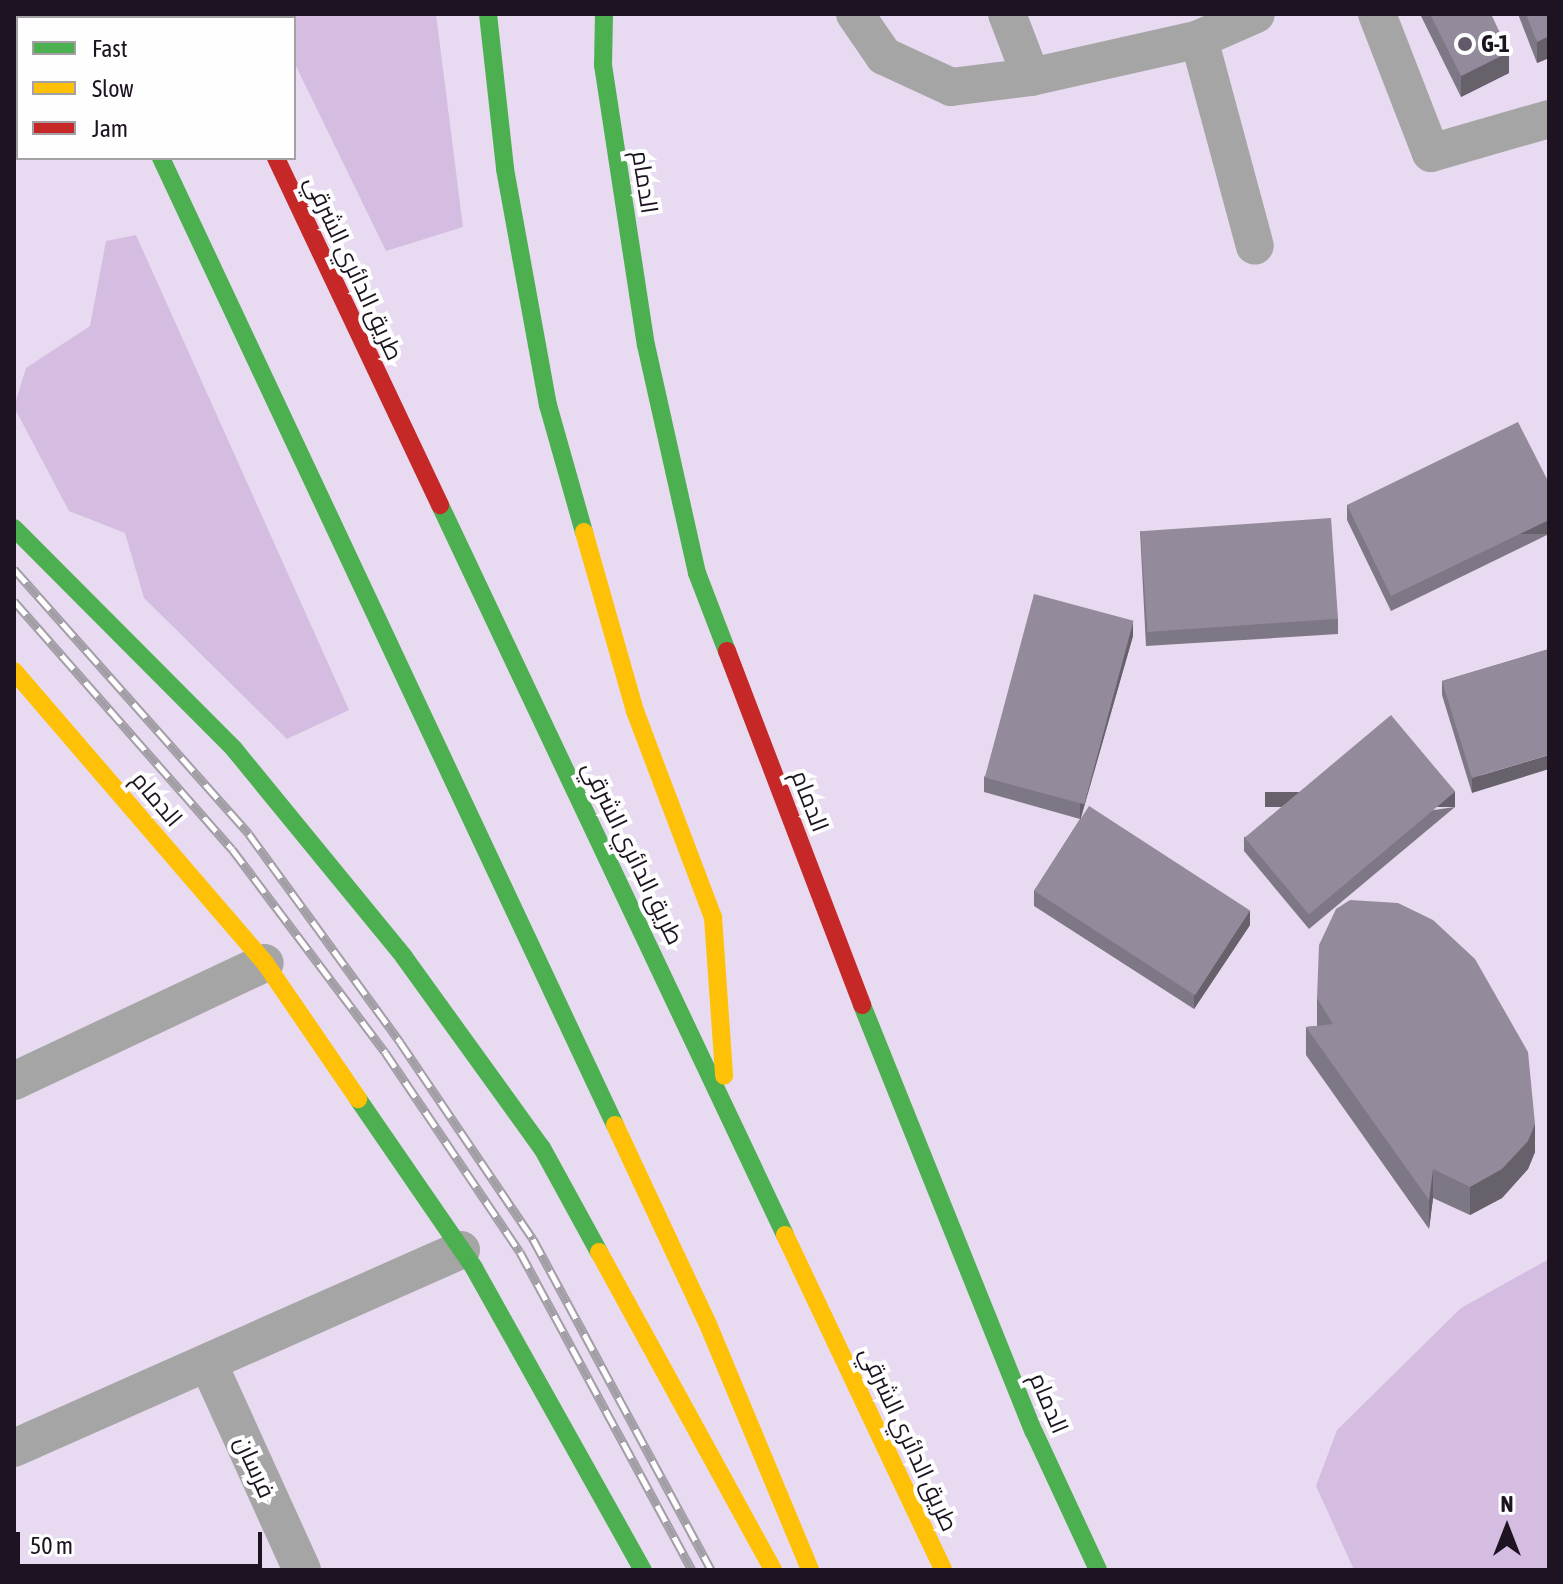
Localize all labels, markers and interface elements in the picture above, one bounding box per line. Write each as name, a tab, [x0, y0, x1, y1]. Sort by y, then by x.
legend	[16, 16, 296, 160]
place label: G-1	[1481, 30, 1510, 58]
text: Fast	[92, 35, 128, 62]
marker: G-1	[1456, 35, 1474, 53]
text: Slow	[92, 75, 134, 102]
text: Jam	[92, 115, 128, 142]
street label: الدمام	[626, 148, 664, 216]
street label: طريق الدائري الشرقي	[299, 171, 409, 365]
street label: طريق الدائري الشرقي	[576, 757, 690, 949]
street label: الدمام	[126, 765, 188, 833]
street label: الدمام	[785, 766, 835, 836]
street label: طريق الدائري الشرقي	[854, 1342, 964, 1536]
street label: الدمام	[1023, 1368, 1075, 1438]
street label: فرسان	[229, 1432, 281, 1502]
north arrow	[1467, 1488, 1547, 1568]
text: N	[1501, 1491, 1513, 1517]
scale bar	[20, 1516, 266, 1566]
text: 50 m	[30, 1532, 73, 1559]

